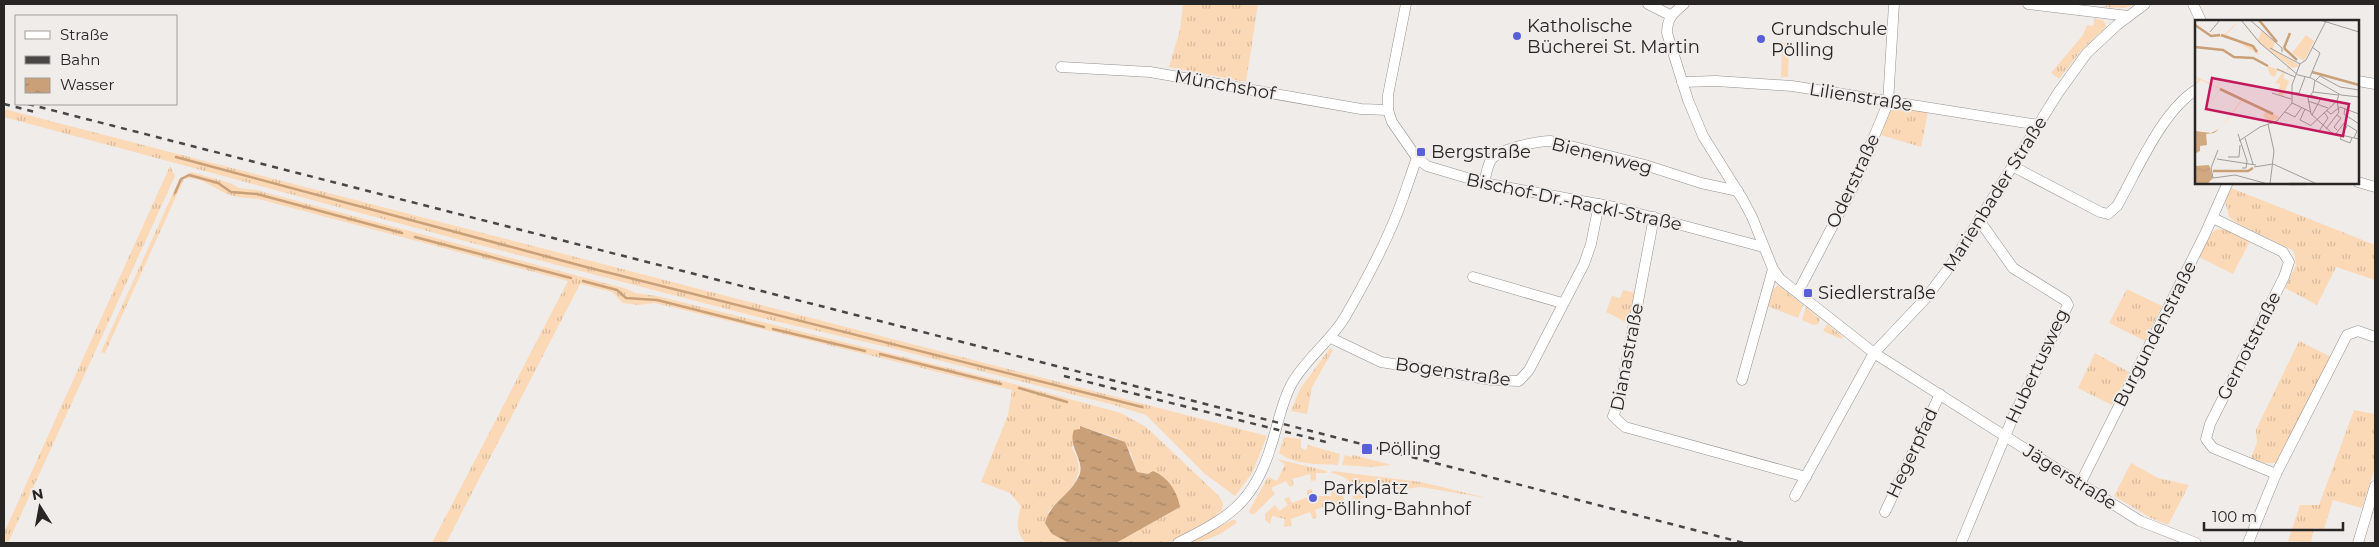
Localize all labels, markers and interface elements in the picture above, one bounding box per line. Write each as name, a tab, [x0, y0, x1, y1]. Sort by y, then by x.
legend	[15, 15, 178, 105]
place label: Katholische Bücherei St. Martin	[1527, 15, 1700, 58]
place label: Grundschule Pölling	[1771, 18, 1887, 61]
inset map	[2195, 20, 2359, 184]
text: Straße	[60, 25, 109, 44]
marker: Katholische Bücherei St. Martin	[1511, 30, 1523, 42]
marker: Grundschule Pölling	[1755, 33, 1767, 45]
text: Bahn	[60, 50, 100, 69]
street label: Münchshof	[1173, 65, 1278, 105]
text: Wasser	[60, 75, 114, 94]
street label: Lilienstraße	[1808, 78, 1914, 116]
street label: Marienbader Straße	[1938, 112, 2052, 276]
street label: Oderstraße	[1822, 130, 1884, 232]
street label: Bienenweg	[1549, 133, 1655, 179]
place label: Bergstraße	[1431, 141, 1531, 163]
marker: Bergstraße	[1415, 146, 1427, 158]
street label: Bischof-Dr.-Rackl-Straße	[1464, 168, 1684, 236]
street label: Burgundenstraße	[2109, 257, 2201, 411]
place label: Siedlerstraße	[1818, 282, 1936, 304]
marker: Siedlerstraße	[1802, 287, 1814, 299]
street label: Gernotstraße	[2212, 288, 2286, 404]
street label: Dianastraße	[1606, 301, 1648, 413]
street label: Hubertusweg	[2001, 305, 2073, 427]
street label: Bogenstraße	[1394, 353, 1512, 391]
street label: Hegerpfad	[1882, 405, 1942, 501]
place label: Pölling	[1378, 438, 1441, 460]
street label: Jägerstraße	[2018, 439, 2121, 515]
marker: Pölling	[1360, 442, 1374, 456]
place label: Parkplatz Pölling-Bahnhof	[1323, 477, 1472, 520]
north arrow	[15, 482, 65, 532]
text: N	[30, 484, 45, 504]
marker: Parkplatz Pölling-Bahnhof	[1307, 492, 1319, 504]
scale bar	[2204, 500, 2343, 532]
text: 100 m	[2212, 507, 2257, 526]

